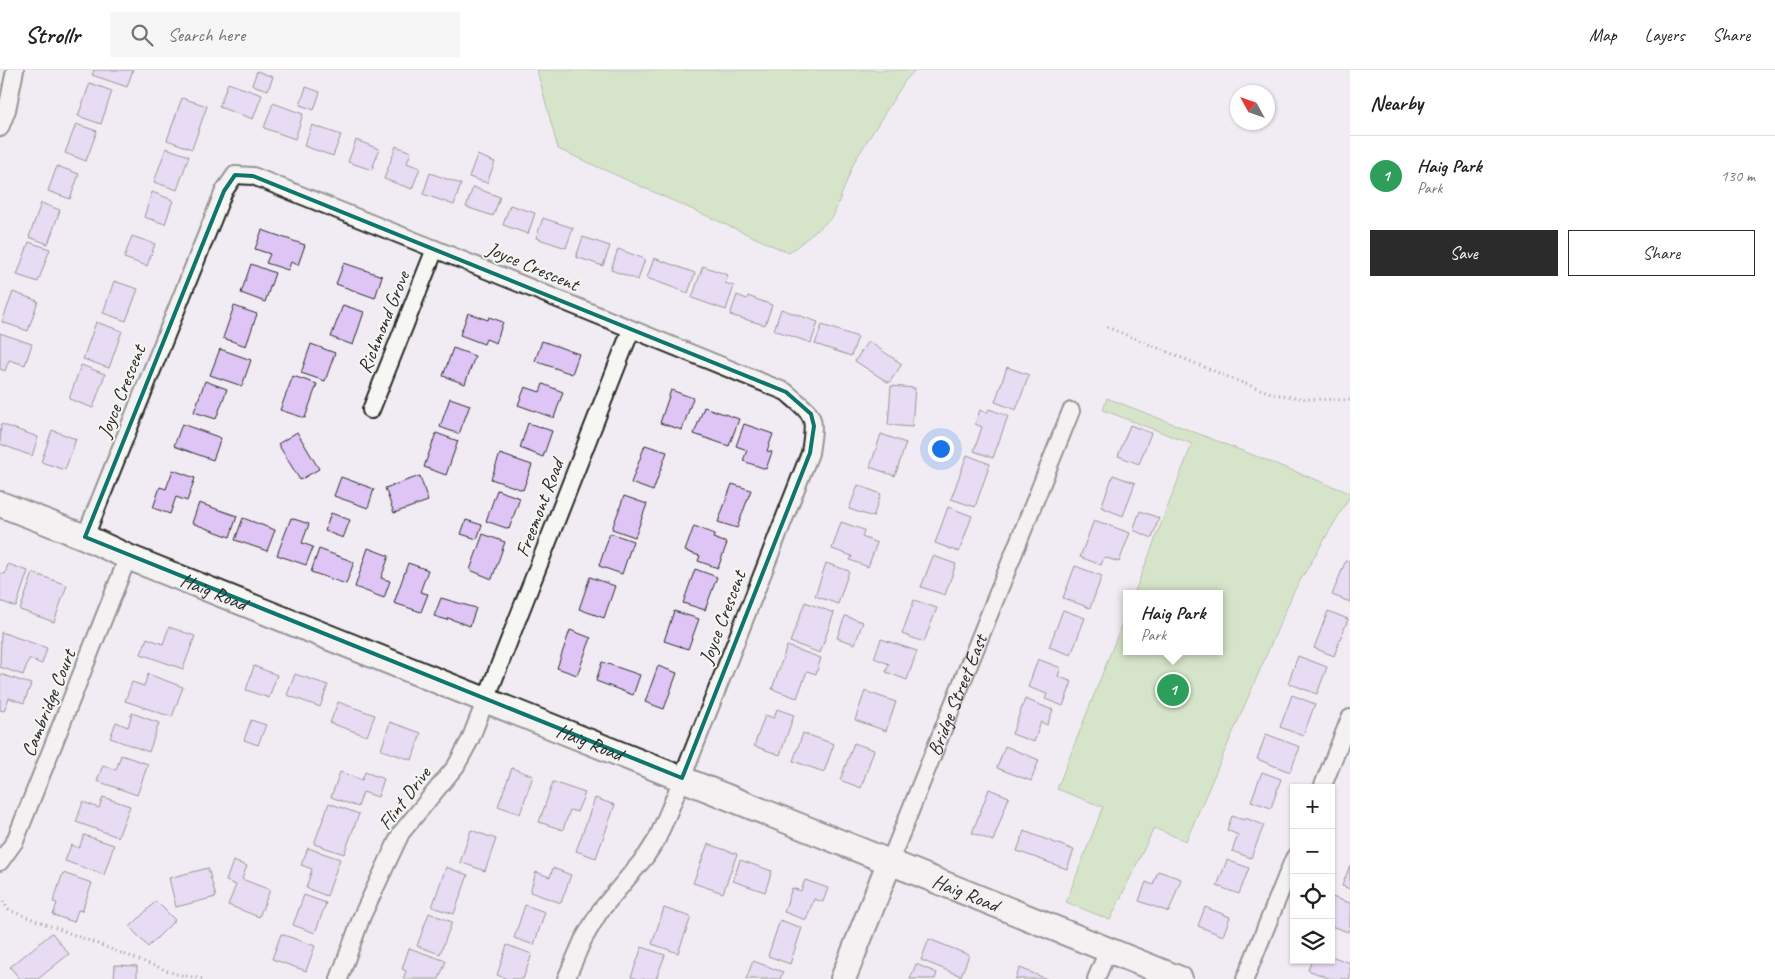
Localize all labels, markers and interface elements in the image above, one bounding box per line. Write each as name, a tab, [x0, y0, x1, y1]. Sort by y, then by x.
search box	[110, 12, 460, 57]
text: Strollr	[25, 20, 80, 50]
icon: search	[128, 21, 156, 49]
text: Search here	[168, 23, 245, 47]
text: Map	[1589, 24, 1617, 46]
text: Layers	[1645, 24, 1684, 46]
text: Share	[1712, 24, 1750, 46]
north arrow	[1230, 85, 1275, 130]
text: Nearby	[1370, 90, 1423, 116]
text: Haig Park	[1417, 154, 1482, 178]
text: 1	[1382, 166, 1390, 186]
text: 130 m	[1721, 166, 1755, 186]
text: Park	[1417, 178, 1442, 198]
button: Save	[1370, 230, 1558, 276]
button: Share	[1568, 230, 1755, 276]
street label: Joyce Crescent	[482, 236, 585, 298]
street label: Richmond Grove	[352, 266, 416, 377]
street label: Joyce Crescent	[91, 339, 152, 442]
your location	[928, 436, 954, 462]
street label: Freemont Road	[509, 453, 571, 560]
street label: Joyce Crescent	[693, 565, 752, 668]
street label: Haig Road	[177, 567, 253, 618]
popup	[1123, 590, 1223, 655]
text: Haig Park	[1141, 601, 1205, 625]
text: Park	[1141, 625, 1166, 645]
street label: Bridge Street East	[922, 629, 994, 759]
street label: Cambridge Court	[16, 644, 82, 760]
pin: 1	[1157, 671, 1189, 709]
street label: Haig Road	[553, 718, 629, 768]
street label: Flint Drive	[373, 761, 437, 835]
map controls	[1290, 784, 1335, 964]
button: +	[1290, 784, 1335, 829]
button: −	[1290, 829, 1335, 874]
street label: Haig Road	[929, 868, 1005, 919]
button: locate	[1290, 874, 1335, 919]
button: layers	[1290, 919, 1335, 964]

